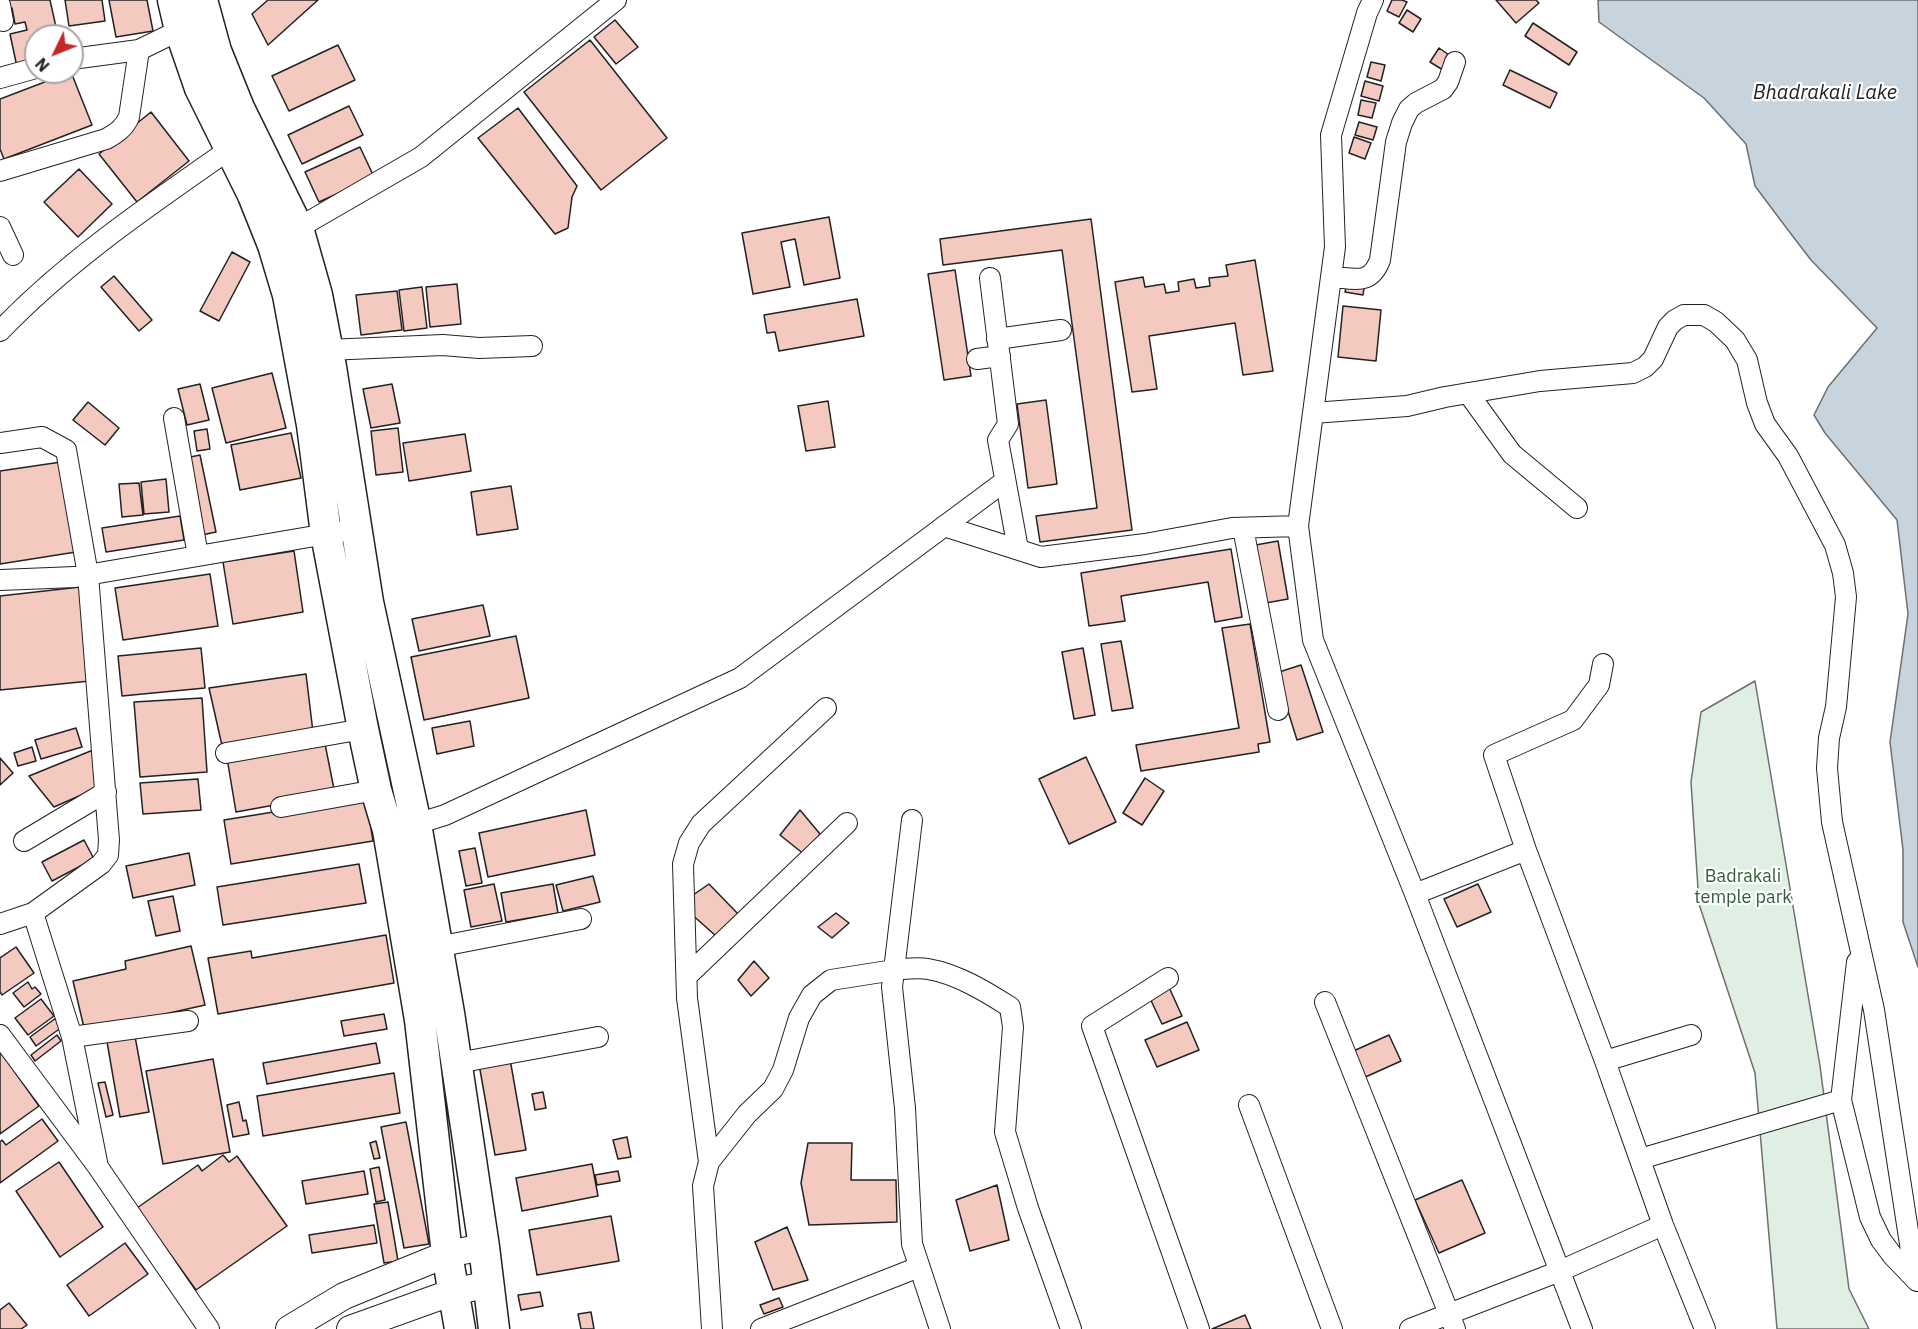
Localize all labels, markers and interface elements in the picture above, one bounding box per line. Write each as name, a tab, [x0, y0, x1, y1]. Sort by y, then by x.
north arrow	[24, 24, 84, 84]
text: N	[31, 54, 54, 76]
water label: Bhadrakali Lake	[1753, 81, 1897, 105]
park label: Badrakali temple park	[1694, 866, 1792, 908]

